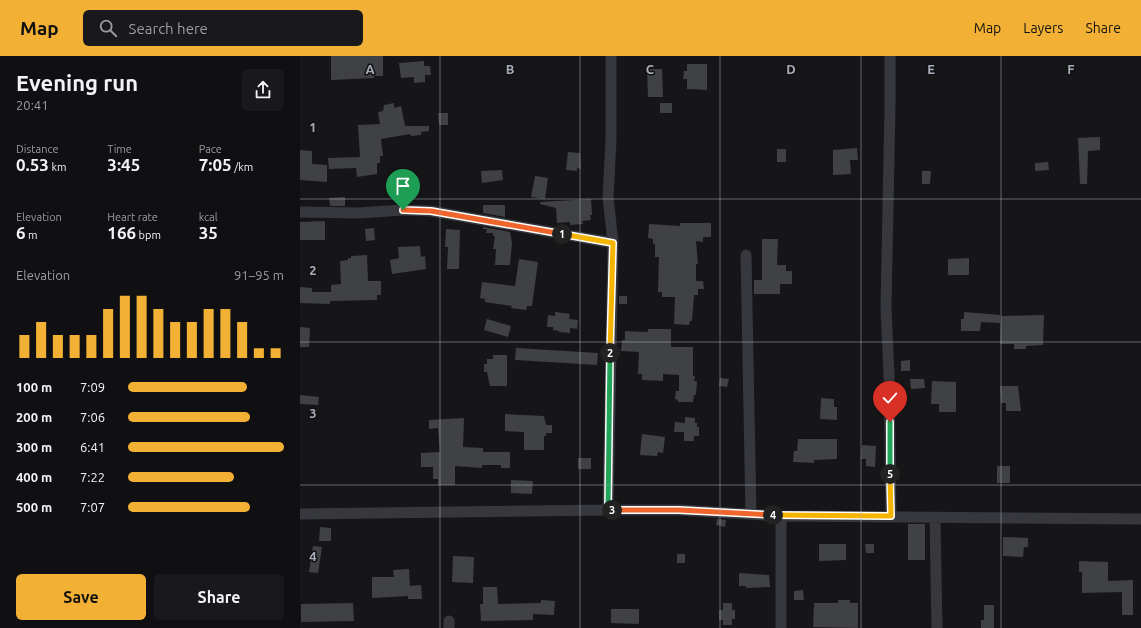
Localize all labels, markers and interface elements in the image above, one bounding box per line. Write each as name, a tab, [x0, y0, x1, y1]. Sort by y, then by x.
search box	[83, 10, 363, 46]
text: Map	[20, 17, 59, 39]
icon: search	[97, 17, 119, 39]
text: Search here	[129, 20, 208, 37]
text: Map	[974, 20, 1001, 36]
text: Layers	[1023, 20, 1063, 36]
text: Share	[1085, 20, 1121, 36]
text: A	[365, 62, 375, 76]
text: B	[506, 62, 515, 76]
text: C	[646, 62, 655, 76]
text: D	[786, 62, 796, 76]
text: E	[927, 62, 935, 76]
text: F	[1067, 62, 1075, 76]
button: share	[242, 69, 284, 111]
text: Evening run	[16, 70, 138, 95]
text: 20:41	[16, 98, 49, 112]
text: 1	[309, 120, 317, 134]
text: Distance	[16, 143, 59, 155]
text: Time	[107, 143, 132, 155]
text: Pace	[199, 143, 222, 155]
text: 0.53	[16, 155, 49, 174]
text: 3:45	[107, 155, 140, 174]
text: 7:05	[199, 155, 232, 174]
text: km	[49, 161, 67, 173]
text: /km	[232, 161, 253, 173]
pin	[386, 169, 420, 210]
icon: arrive	[392, 175, 414, 197]
text: Elevation	[16, 211, 62, 223]
text: Heart rate	[107, 211, 158, 223]
text: kcal	[199, 211, 218, 223]
text: 6	[16, 223, 26, 242]
text: 166	[107, 223, 136, 242]
text: 35	[199, 223, 218, 242]
pin: 1	[552, 224, 572, 244]
text: 1	[559, 228, 565, 240]
text: m	[26, 229, 38, 241]
text: bpm	[136, 229, 161, 241]
text: 2	[309, 263, 317, 277]
text: Elevation	[16, 268, 70, 282]
text: 91–95 m	[234, 268, 284, 282]
pin: 2	[600, 343, 620, 363]
text: 2	[607, 347, 613, 359]
text: 100 m	[16, 380, 52, 394]
text: 7:09	[80, 380, 105, 394]
pin	[873, 381, 907, 422]
icon: check	[879, 387, 901, 409]
text: 3	[309, 406, 317, 420]
text: 200 m	[16, 410, 52, 424]
text: 7:06	[80, 410, 105, 424]
text: 300 m	[16, 440, 52, 454]
text: 6:41	[80, 440, 105, 454]
pin: 5	[880, 464, 900, 484]
text: 5	[887, 468, 893, 480]
text: 400 m	[16, 470, 52, 484]
text: 7:22	[80, 470, 105, 484]
text: 500 m	[16, 500, 52, 514]
text: 7:07	[80, 500, 105, 514]
pin: 3	[602, 500, 622, 520]
text: 3	[609, 504, 615, 516]
pin: 4	[763, 505, 783, 525]
text: 4	[770, 509, 776, 521]
text: 4	[309, 549, 317, 563]
button: Save	[16, 574, 146, 620]
button: Share	[154, 574, 284, 620]

